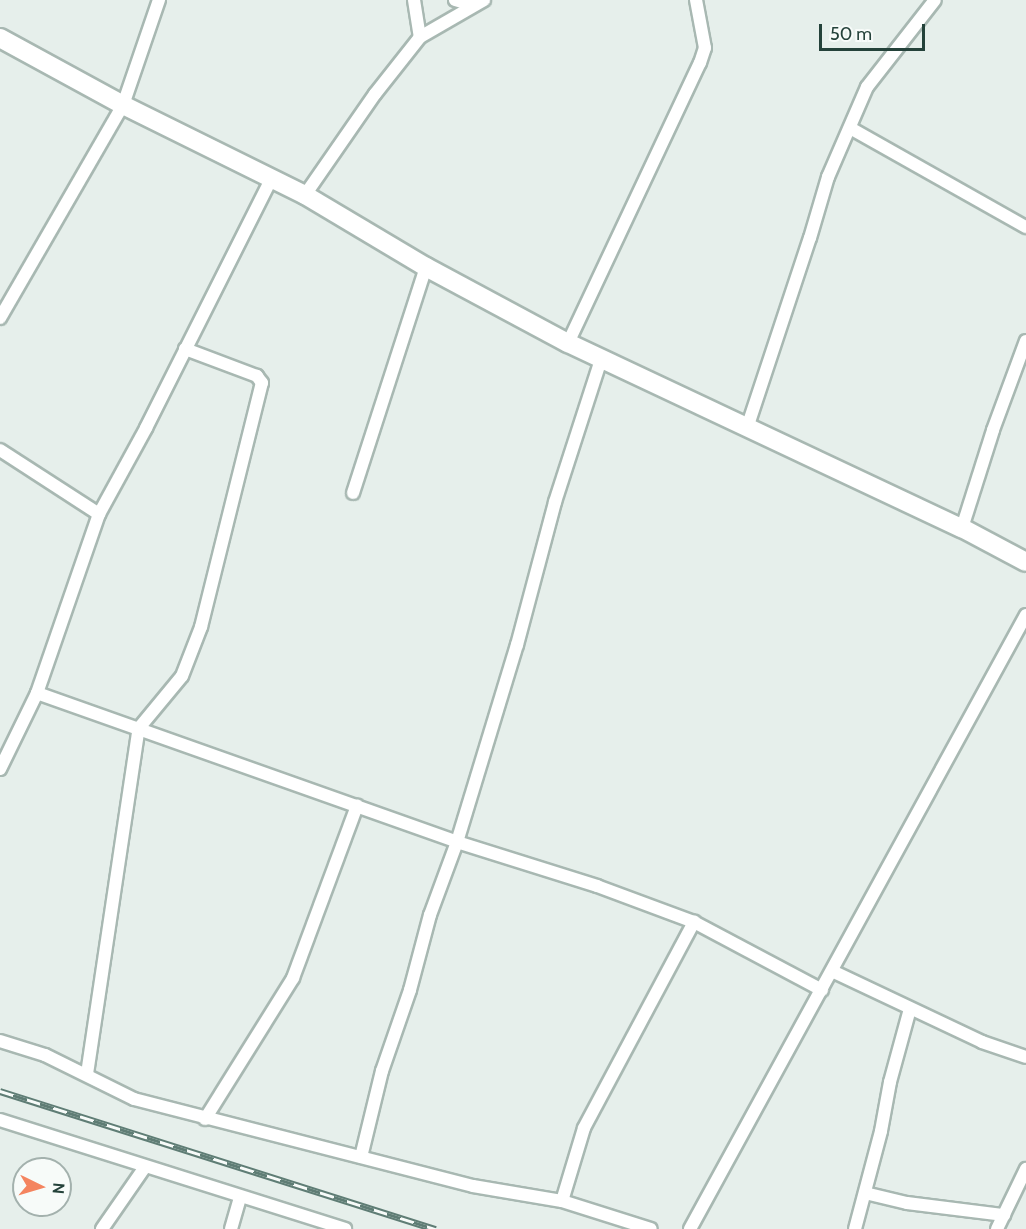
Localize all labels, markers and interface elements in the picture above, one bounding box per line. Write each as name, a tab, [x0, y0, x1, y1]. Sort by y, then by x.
scale bar	[822, 12, 928, 50]
text: 50 m	[830, 23, 872, 45]
north arrow	[12, 1157, 72, 1217]
text: N	[48, 1182, 68, 1195]

